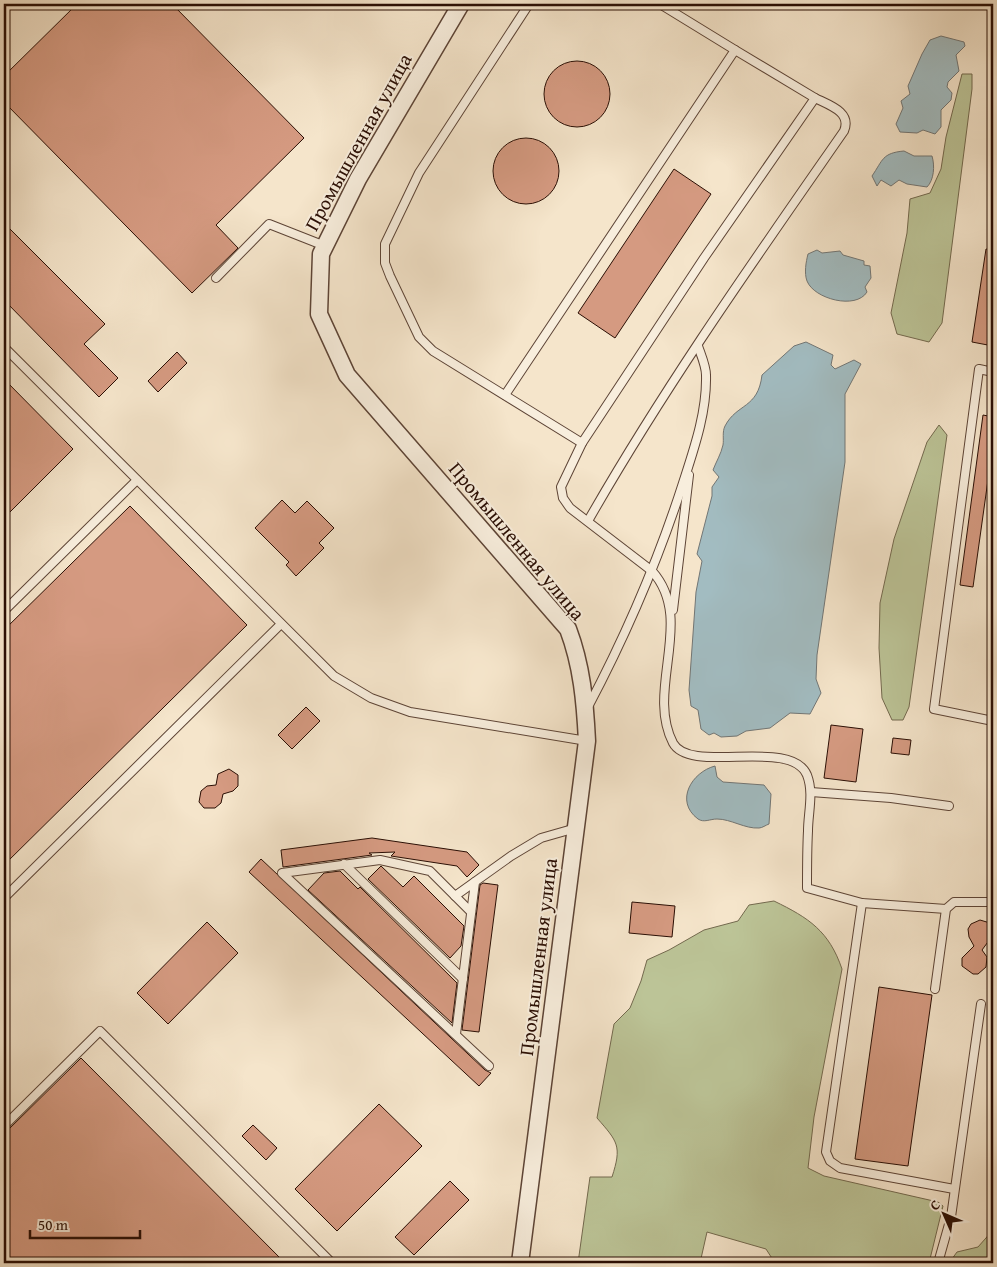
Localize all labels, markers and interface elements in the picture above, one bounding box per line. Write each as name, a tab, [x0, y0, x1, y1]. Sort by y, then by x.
street label: Промышленная улица	[297, 47, 419, 236]
street label: Промышленная улица	[442, 455, 593, 627]
street label: Промышленная улица	[511, 856, 564, 1057]
north arrow	[920, 1190, 970, 1240]
text: С	[925, 1195, 945, 1215]
scale bar	[30, 1207, 140, 1239]
text: 50 m	[38, 1214, 69, 1235]

